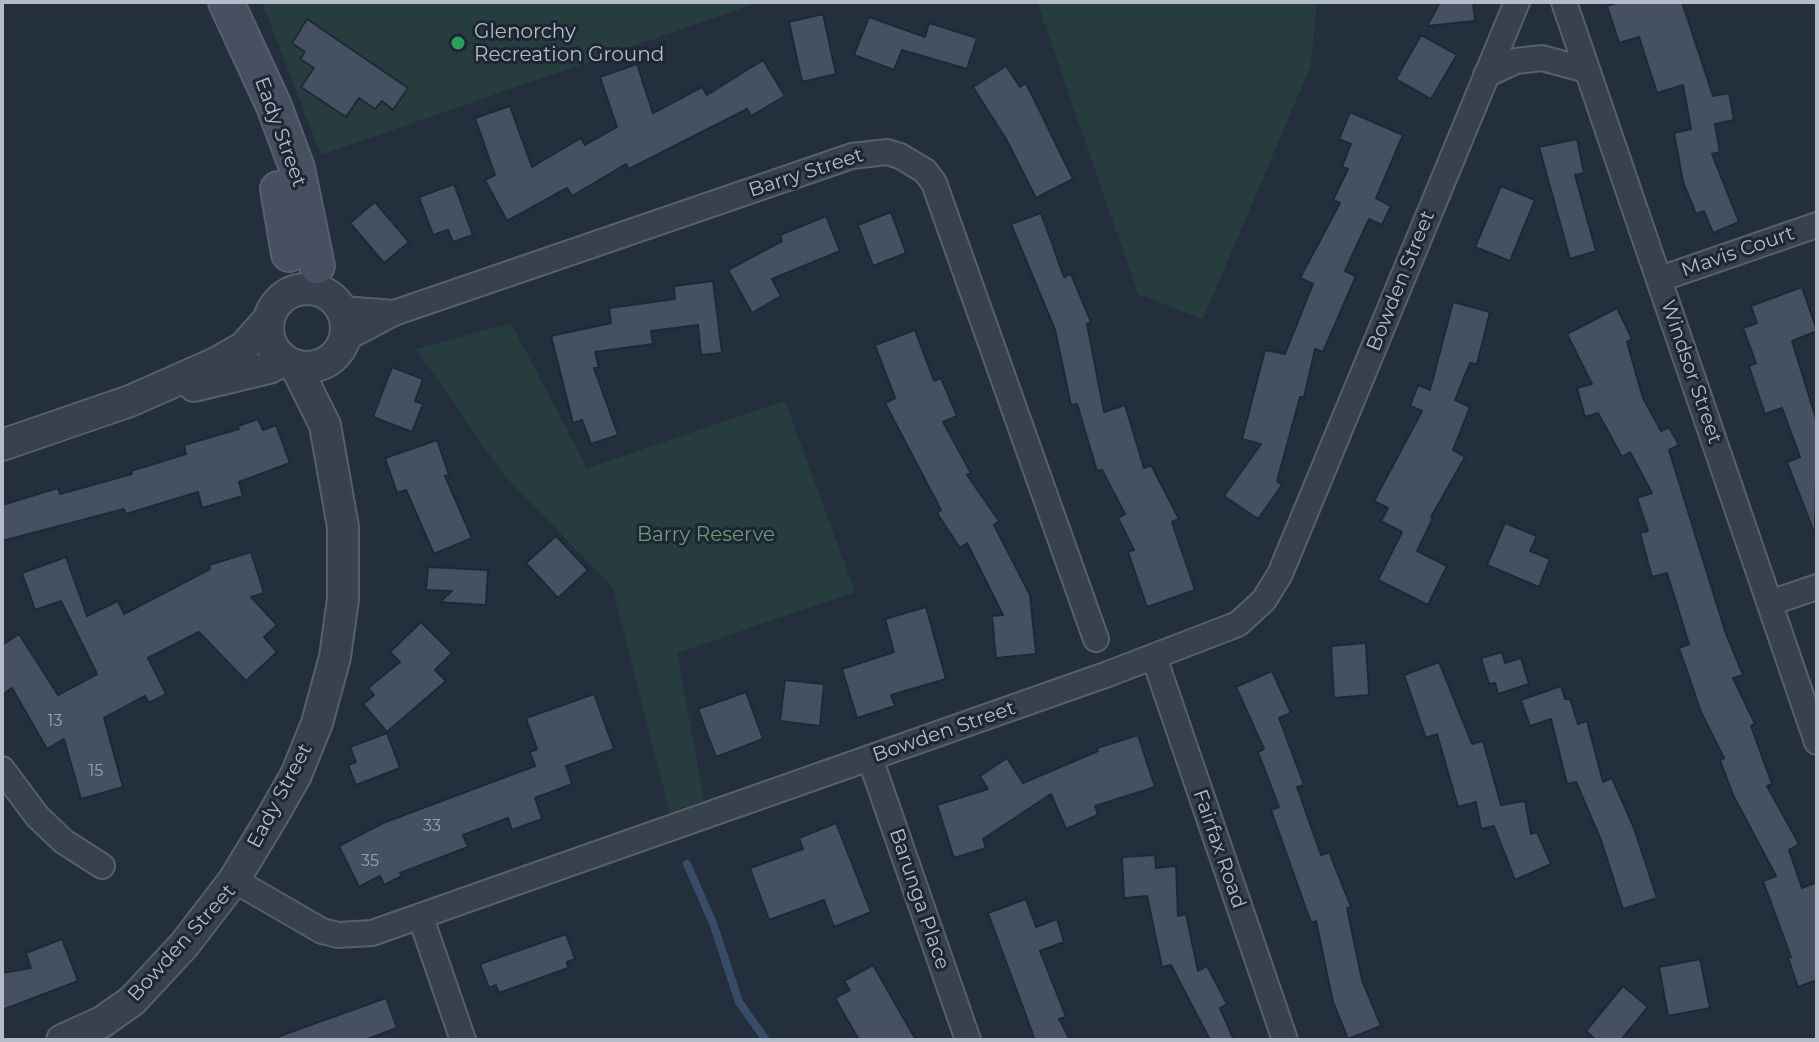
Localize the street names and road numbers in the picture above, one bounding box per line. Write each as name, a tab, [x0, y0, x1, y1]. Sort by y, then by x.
street label: Eady Street	[249, 74, 311, 190]
street label: Barry Street	[746, 143, 866, 203]
street label: Bowden Street	[1362, 207, 1440, 355]
street label: Mavis Court	[1678, 221, 1798, 283]
street label: Windsor Street	[1655, 297, 1727, 447]
street label: Bowden Street	[869, 696, 1019, 768]
street label: Eady Street	[242, 740, 318, 852]
street label: Fairfax Road	[1187, 786, 1251, 912]
street label: Barunga Place	[884, 825, 954, 973]
street label: Bowden Street	[123, 879, 241, 1007]

